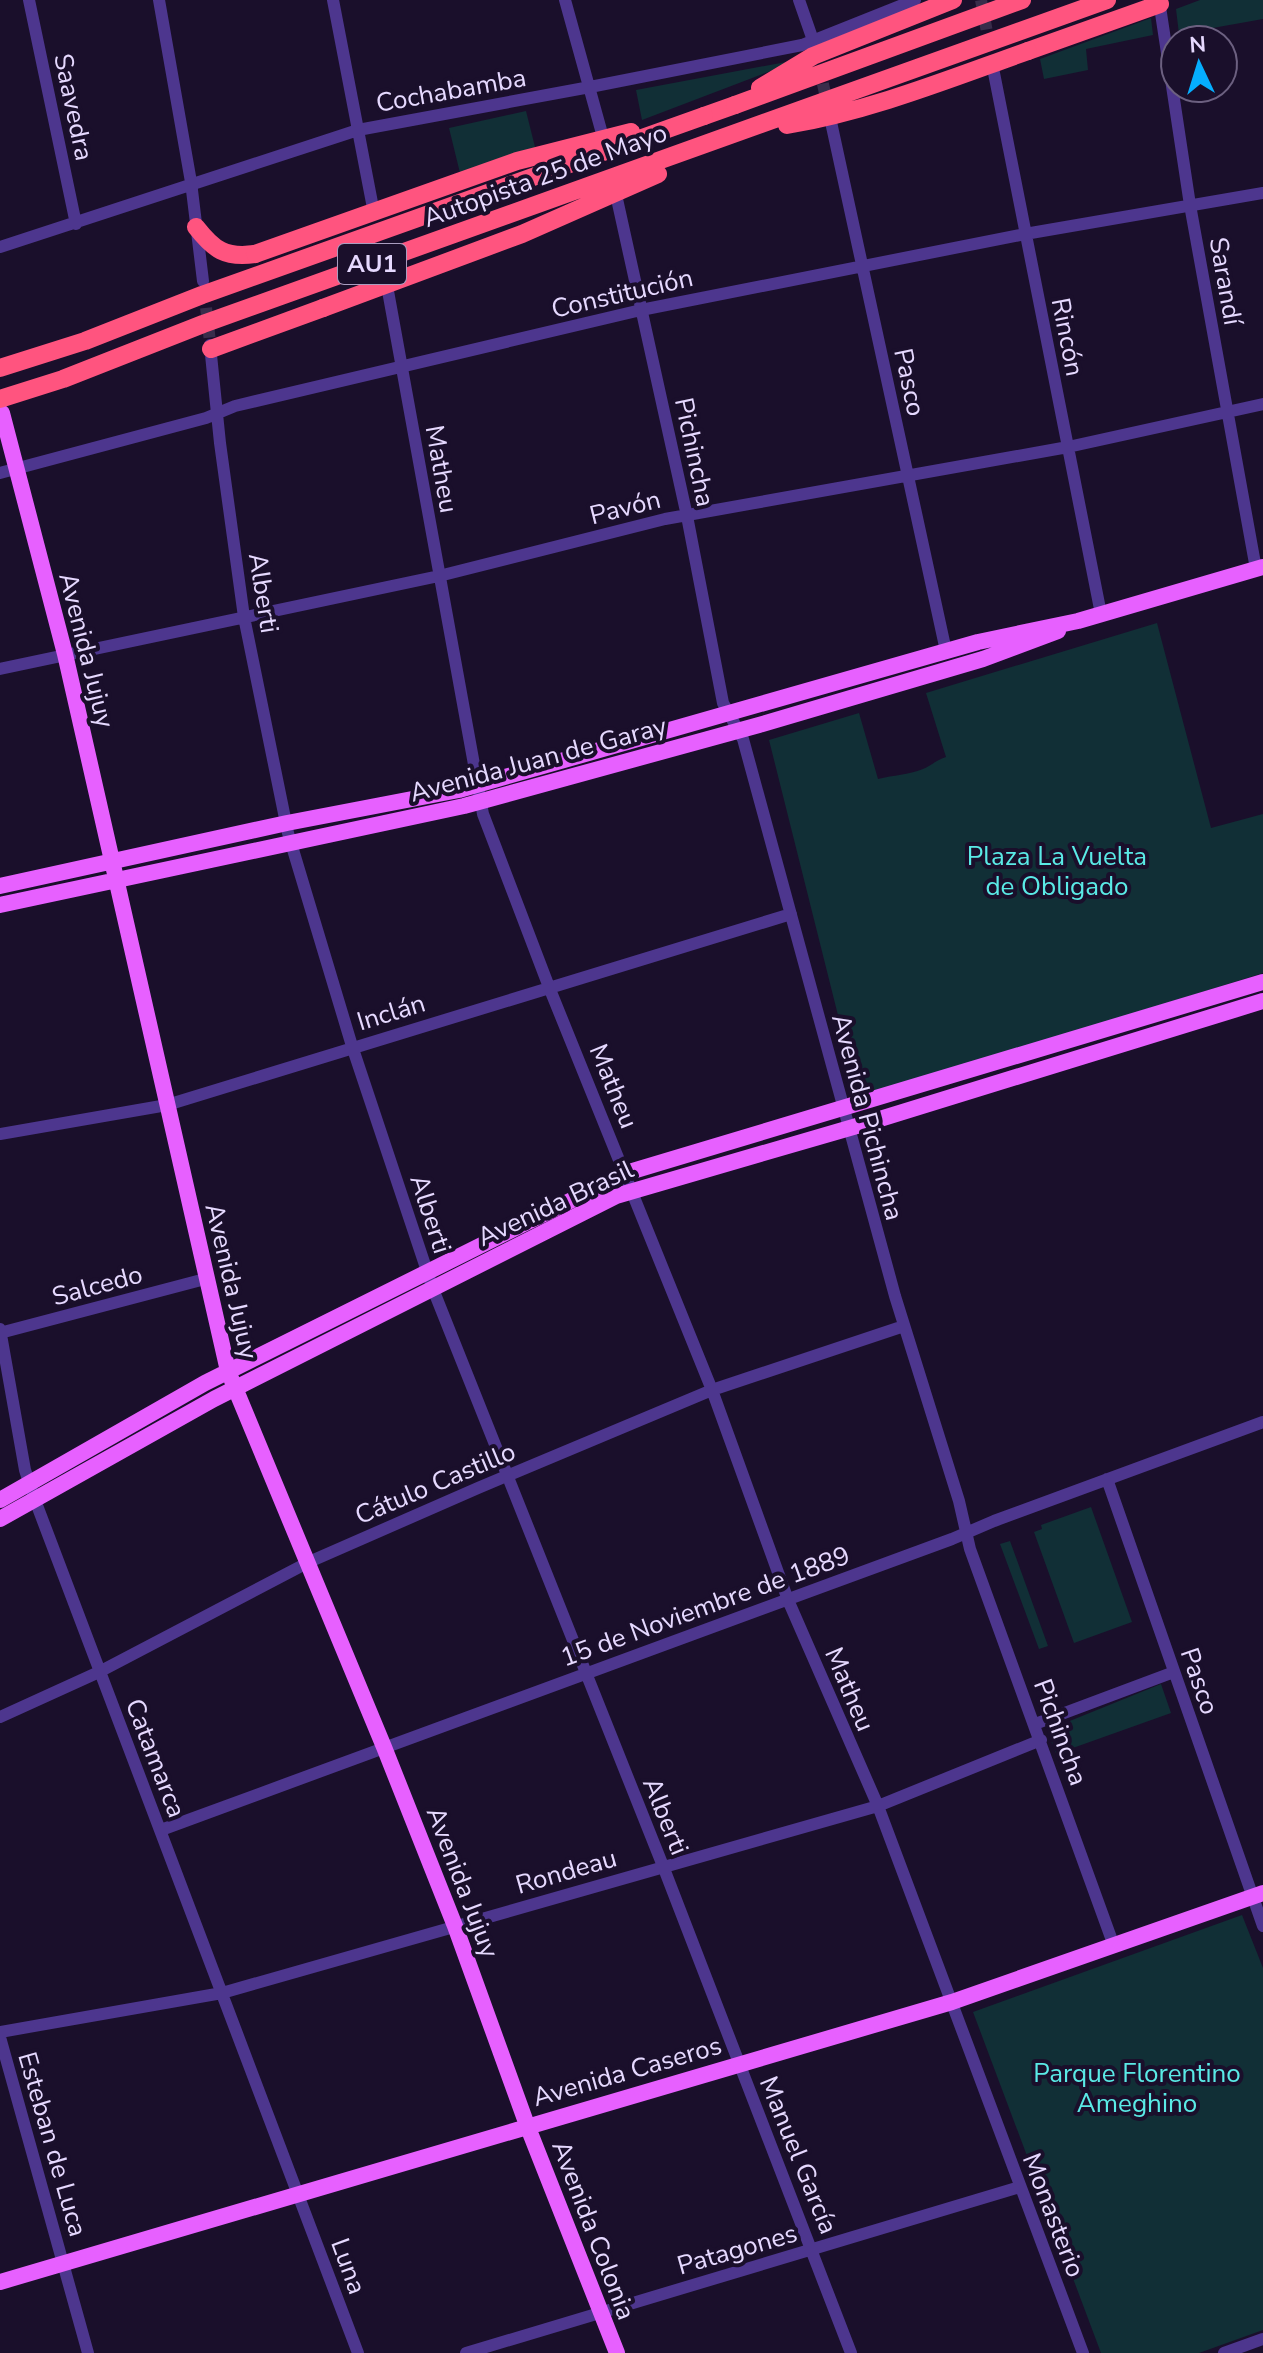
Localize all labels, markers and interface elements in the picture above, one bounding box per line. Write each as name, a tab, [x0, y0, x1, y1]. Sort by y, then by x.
north arrow	[1159, 24, 1239, 104]
text: N	[1188, 30, 1207, 61]
street label: Saavedra	[45, 50, 102, 164]
street label: Cochabamba	[373, 60, 529, 121]
street label: Autopista 25 de Mayo	[418, 115, 672, 236]
street label: Sarandí	[1201, 234, 1251, 330]
road number: AU1	[338, 244, 406, 284]
street label: Constitución	[548, 260, 696, 327]
street label: Rincón	[1043, 295, 1092, 379]
street label: Pasco	[885, 345, 934, 419]
street label: Pichincha	[666, 394, 723, 510]
street label: Matheu	[417, 423, 466, 516]
street label: Pavón	[586, 482, 664, 533]
street label: Alberti	[240, 550, 287, 636]
street label: Avenida Jujuy	[50, 569, 123, 732]
street label: Avenida Juan de Garay	[406, 708, 671, 811]
park label: Plaza La Vuelta de Obligado	[967, 839, 1147, 904]
street label: Inclán	[353, 986, 430, 1039]
street label: Avenida Pichincha	[823, 1010, 912, 1224]
street label: Matheu	[581, 1039, 646, 1134]
street label: Avenida Brasil	[471, 1152, 639, 1255]
street label: Alberti	[401, 1170, 460, 1258]
street label: Avenida Jujuy	[197, 1200, 267, 1363]
street label: Salcedo	[48, 1257, 146, 1314]
street label: Cátulo Castillo	[350, 1434, 521, 1533]
street label: 15 de Noviembre de 1889	[556, 1538, 855, 1675]
street label: Matheu	[816, 1642, 883, 1737]
street label: Pasco	[1172, 1643, 1227, 1719]
street label: Pichincha	[1025, 1674, 1096, 1790]
street label: Catamarca	[117, 1694, 194, 1823]
street label: Alberti	[634, 1772, 697, 1860]
street label: Avenida Jujuy	[418, 1802, 508, 1963]
street label: Rondeau	[511, 1840, 621, 1903]
street label: Avenida Caseros	[529, 2028, 726, 2115]
street label: Esteban de Luca	[9, 2048, 96, 2240]
park label: Parque Florentino Ameghino	[1033, 2056, 1241, 2121]
street label: Manuel García	[751, 2071, 846, 2239]
street label: Avenida Colonia	[543, 2136, 644, 2325]
street label: Monasterio	[1014, 2148, 1093, 2282]
street label: Patagones	[673, 2216, 801, 2283]
street label: Luna	[322, 2233, 375, 2299]

